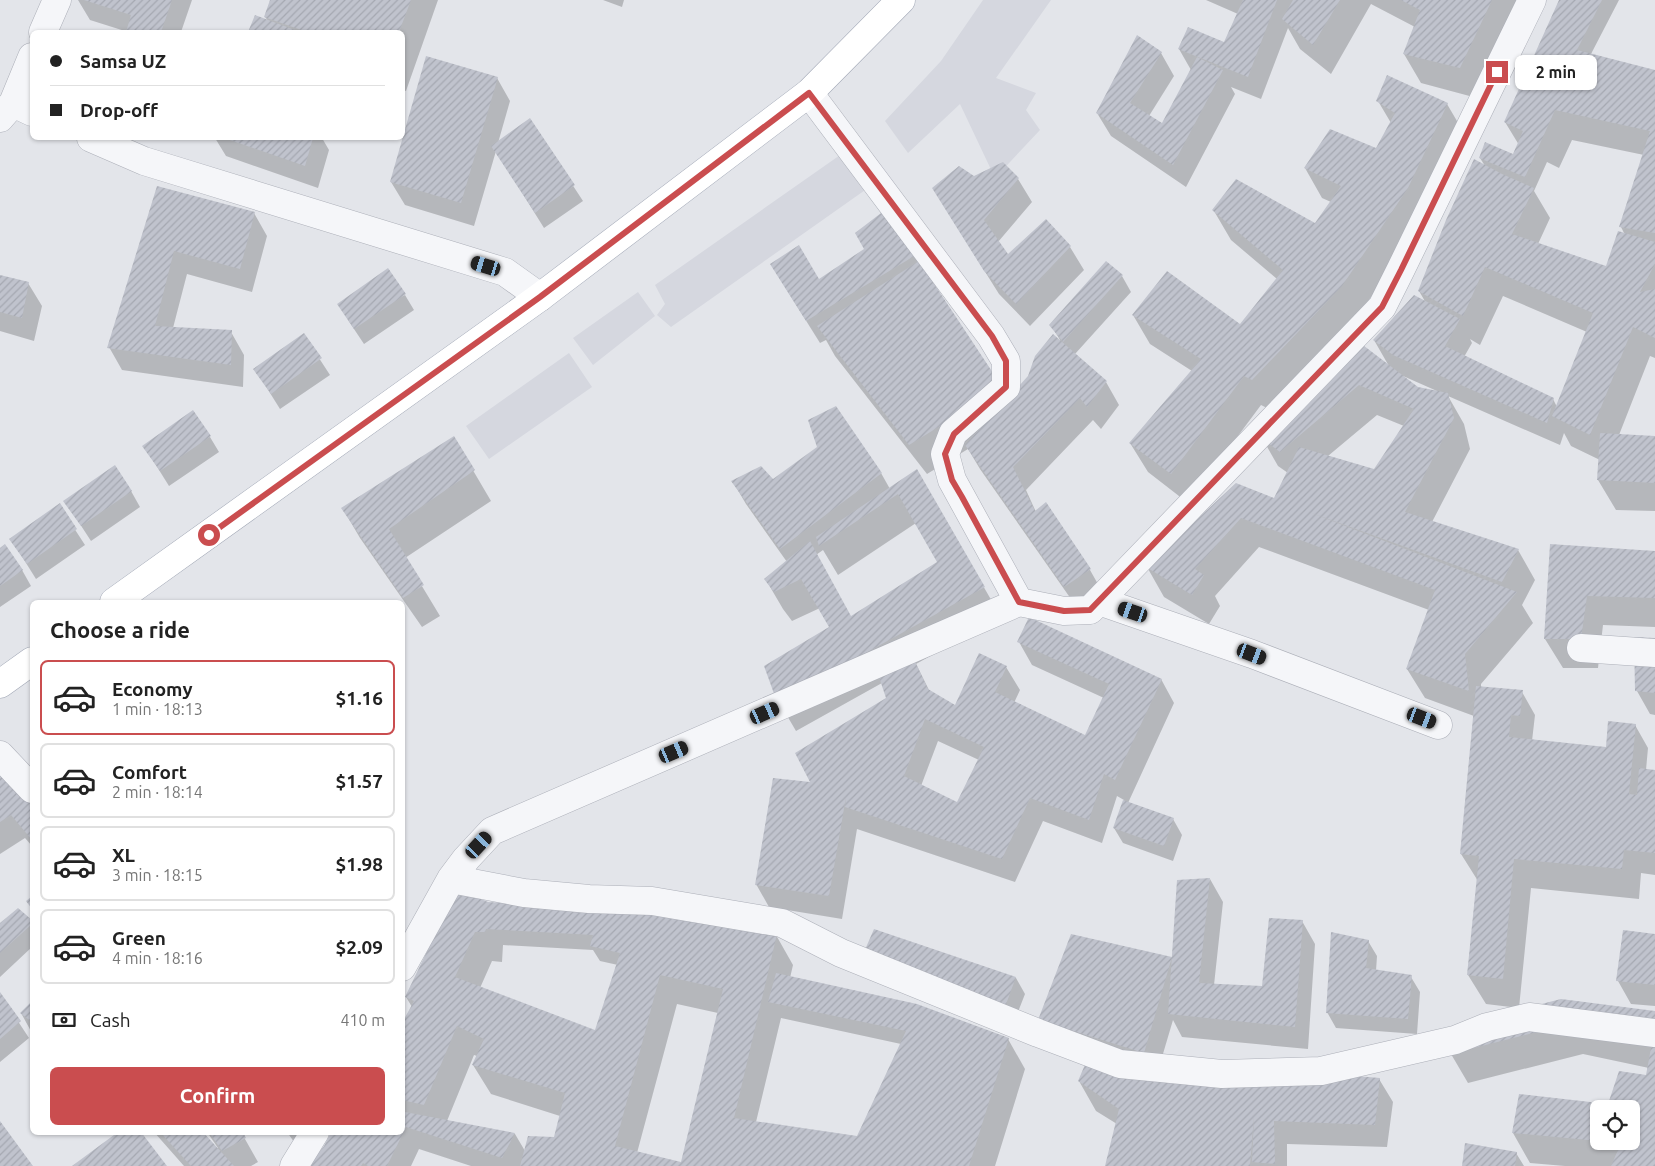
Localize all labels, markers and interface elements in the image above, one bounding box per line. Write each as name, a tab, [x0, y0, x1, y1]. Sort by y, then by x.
text: Samsa UZ	[80, 50, 166, 72]
callout: 2 min	[1514, 54, 1597, 90]
route end	[1486, 61, 1508, 83]
text: 2 min	[1536, 63, 1576, 81]
text: Drop-off	[80, 99, 158, 121]
car	[469, 254, 502, 278]
route start	[198, 524, 220, 546]
car	[1116, 600, 1149, 624]
text: Choose a ride	[50, 617, 190, 642]
car	[1235, 642, 1268, 666]
icon: car	[52, 675, 97, 720]
text: Economy	[112, 678, 193, 700]
text: $1.16	[335, 687, 383, 709]
text: 1 min · 18:13	[112, 700, 203, 718]
car	[748, 700, 781, 726]
car	[1405, 706, 1438, 730]
car	[657, 739, 690, 765]
icon: car	[52, 758, 97, 803]
text: Comfort	[112, 761, 187, 783]
text: $1.57	[335, 770, 383, 792]
text: 2 min · 18:14	[112, 783, 203, 801]
car	[463, 829, 494, 861]
icon: car	[52, 841, 97, 886]
text: XL	[112, 844, 135, 866]
text: $1.98	[335, 853, 383, 875]
text: 3 min · 18:15	[112, 866, 203, 884]
icon: car	[52, 924, 97, 969]
text: Green	[112, 927, 166, 949]
text: $2.09	[335, 936, 383, 958]
text: 4 min · 18:16	[112, 949, 203, 967]
icon: cash	[50, 1006, 78, 1034]
text: Cash	[90, 1009, 131, 1031]
text: 410 m	[340, 1011, 385, 1029]
button: Confirm	[50, 1067, 385, 1125]
map controls	[1590, 1100, 1640, 1150]
button: locate	[1590, 1100, 1640, 1150]

